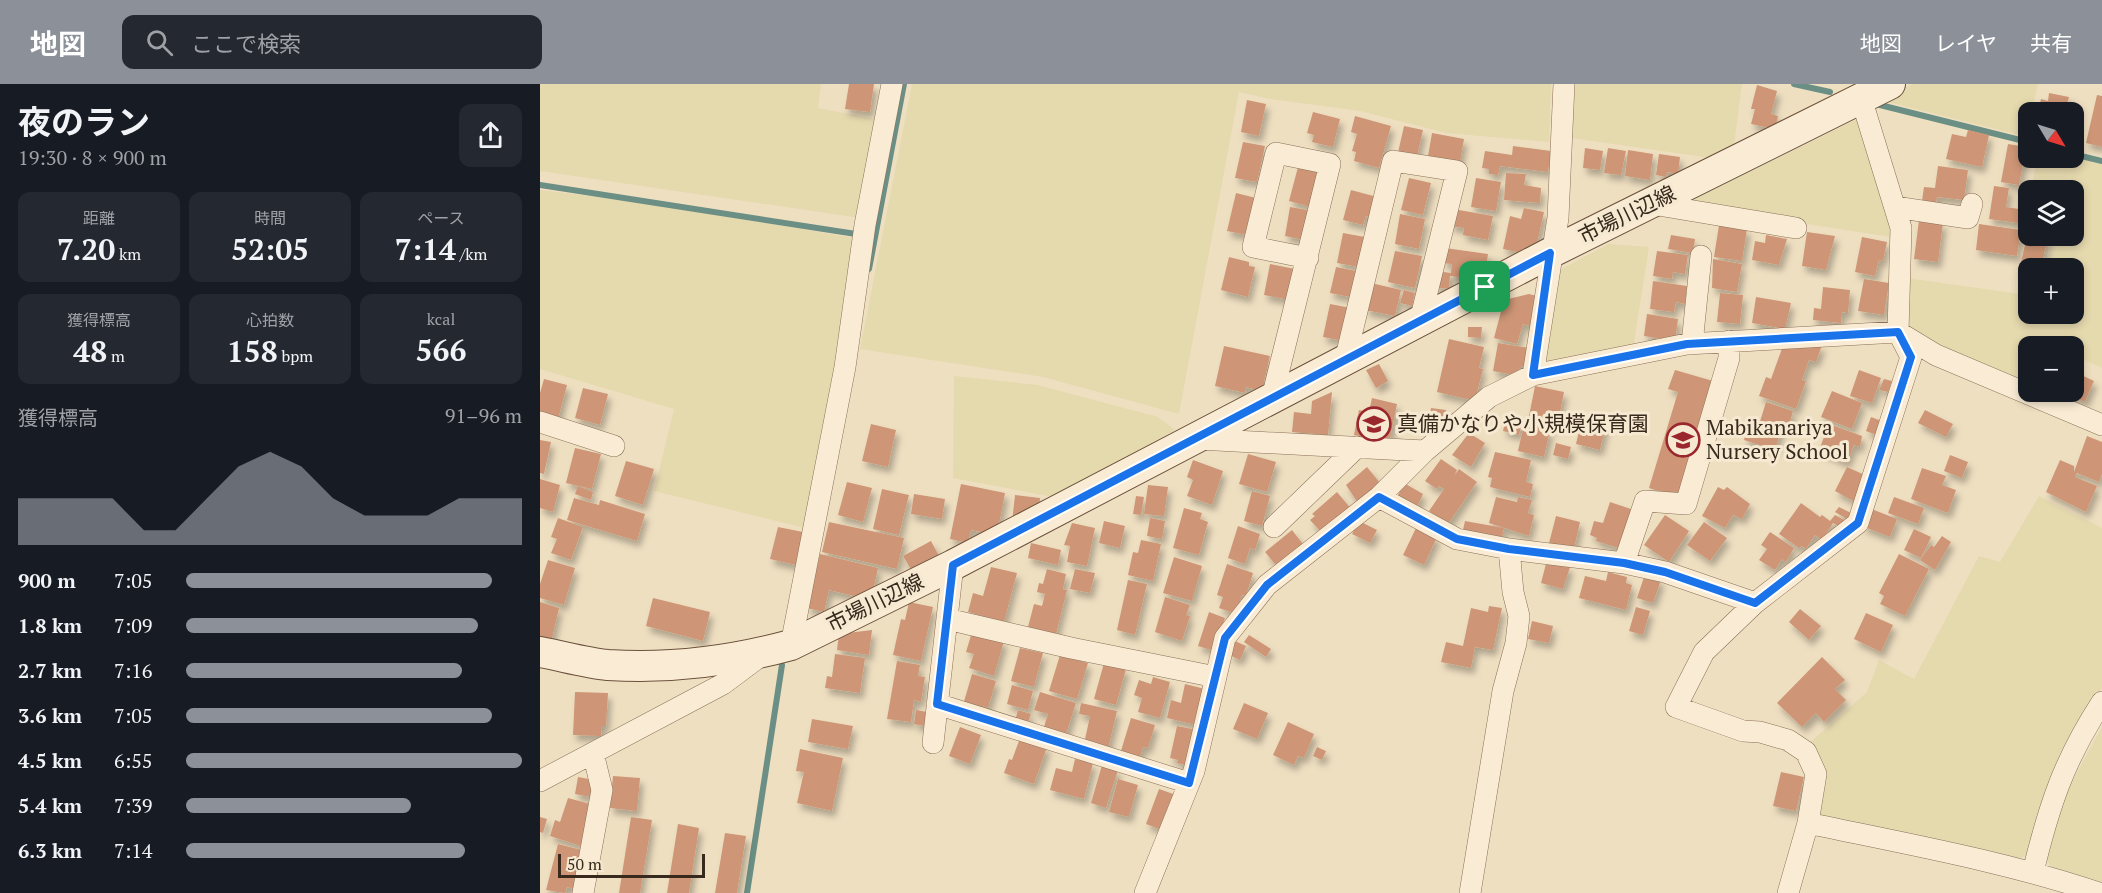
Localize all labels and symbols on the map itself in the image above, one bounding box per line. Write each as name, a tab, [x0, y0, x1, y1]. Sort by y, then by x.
north arrow	[2018, 102, 2084, 168]
street label: 市場川辺線	[1573, 179, 1680, 250]
pin	[1459, 261, 1510, 312]
school or university icon: 真備かなりや小規模保育園	[1356, 406, 1392, 442]
place label: 真備かなりや小規模保育園	[1397, 409, 1649, 437]
place label: Mabikanariya Nursery School	[1706, 413, 1848, 465]
school or university icon: Mabikanariya Nursery School	[1665, 422, 1701, 458]
street label: 市場川辺線	[821, 567, 928, 638]
scale bar	[558, 851, 705, 878]

